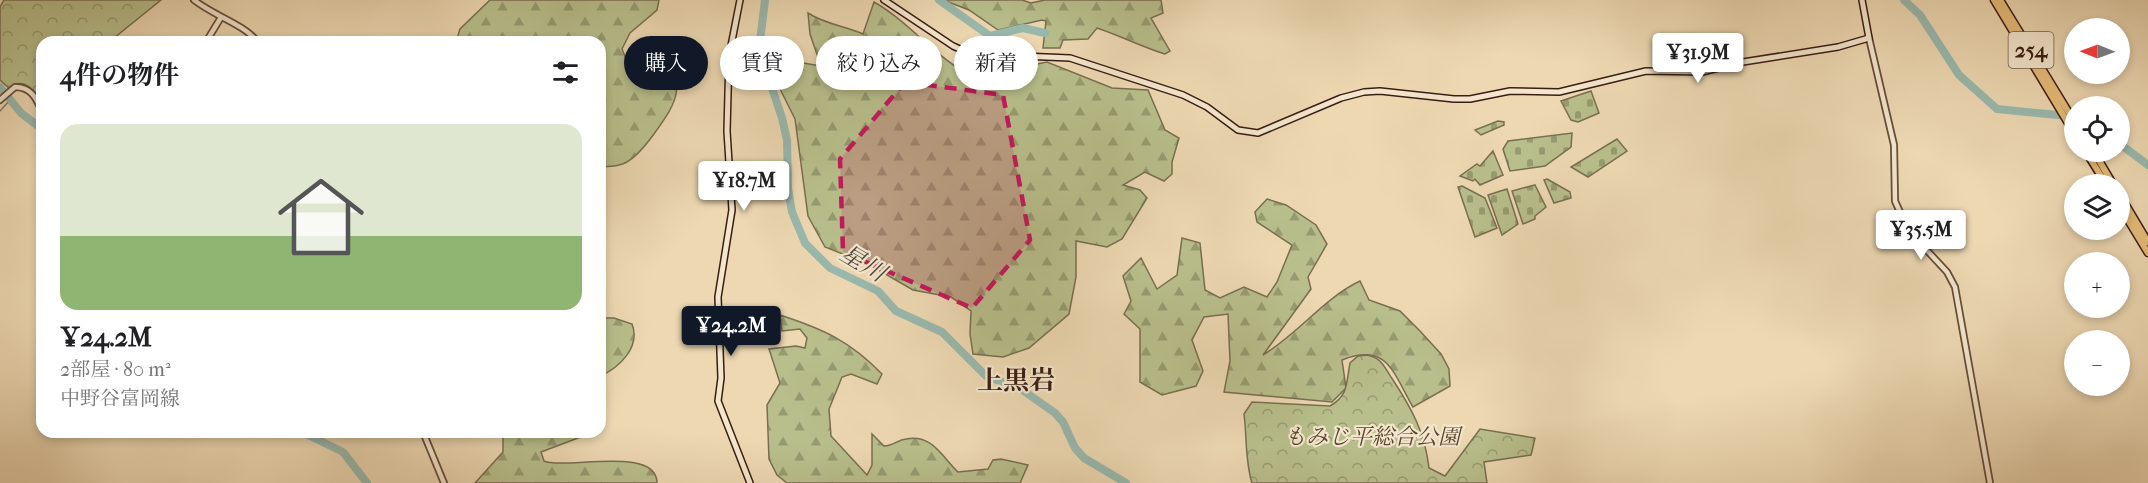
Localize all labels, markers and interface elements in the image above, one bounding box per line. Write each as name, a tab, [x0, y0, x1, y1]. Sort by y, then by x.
north arrow	[2064, 18, 2130, 84]
map controls	[2064, 18, 2130, 396]
road number: 254	[2008, 32, 2054, 68]
pin: ¥31.9M	[1649, 33, 1747, 84]
chip: 購入	[624, 36, 708, 90]
chip: 賃貸	[720, 36, 804, 90]
chip: 絞り込み	[816, 36, 942, 90]
chip: 新着	[954, 36, 1038, 90]
text: ¥31.9M	[1666, 41, 1730, 64]
icon: filters	[549, 56, 582, 89]
text: 4件の物件	[60, 60, 179, 91]
button: locate	[2064, 96, 2130, 162]
pin: ¥18.7M	[695, 161, 793, 212]
icon: home	[267, 163, 375, 271]
text: ¥18.7M	[712, 169, 776, 192]
button: layers	[2064, 174, 2130, 240]
pin: ¥35.5M	[1872, 210, 1970, 261]
text: ¥35.5M	[1890, 218, 1952, 241]
water label: 星川	[835, 239, 893, 289]
button: +	[2064, 252, 2130, 318]
pin: ¥24.2M	[682, 306, 780, 357]
text: ¥24.2M	[696, 314, 766, 337]
text: ¥24.2M	[60, 322, 152, 353]
button: −	[2064, 330, 2130, 396]
text: 2部屋 · 80 m²	[60, 358, 171, 381]
district label: 上黒岩	[977, 365, 1055, 396]
text: 中野谷富岡線	[60, 387, 180, 410]
park label: もみじ平総合公園	[1284, 424, 1463, 450]

